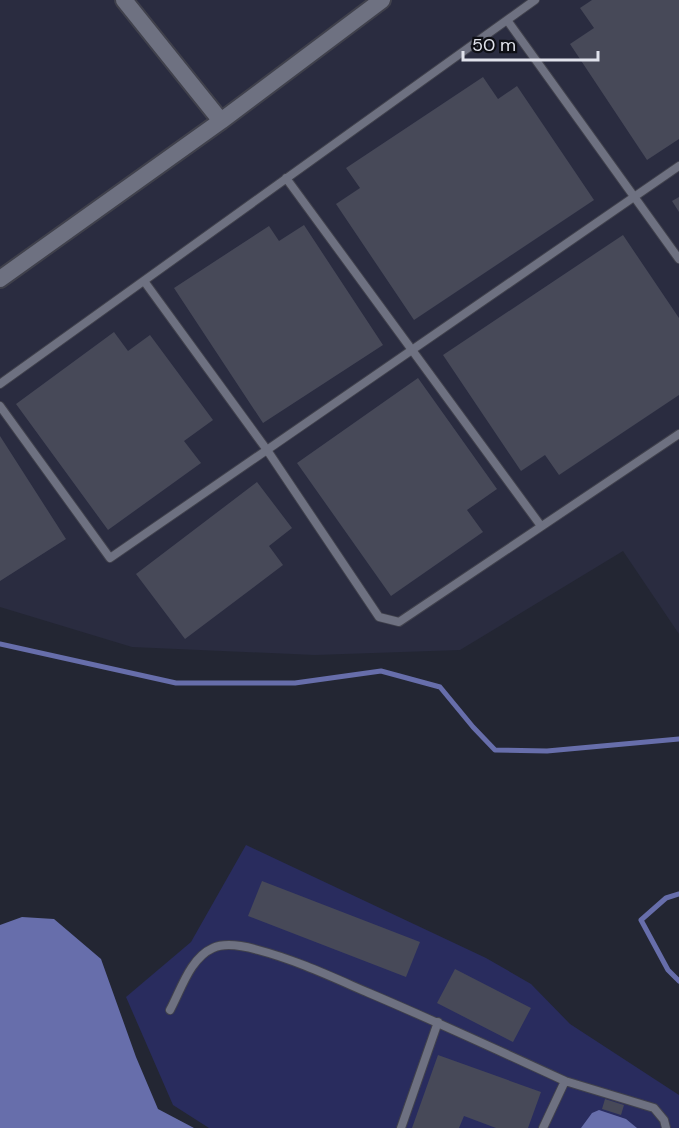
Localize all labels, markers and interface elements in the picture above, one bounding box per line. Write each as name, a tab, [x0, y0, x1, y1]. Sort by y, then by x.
scale bar	[463, 24, 598, 62]
text: 50 m	[472, 33, 516, 57]

